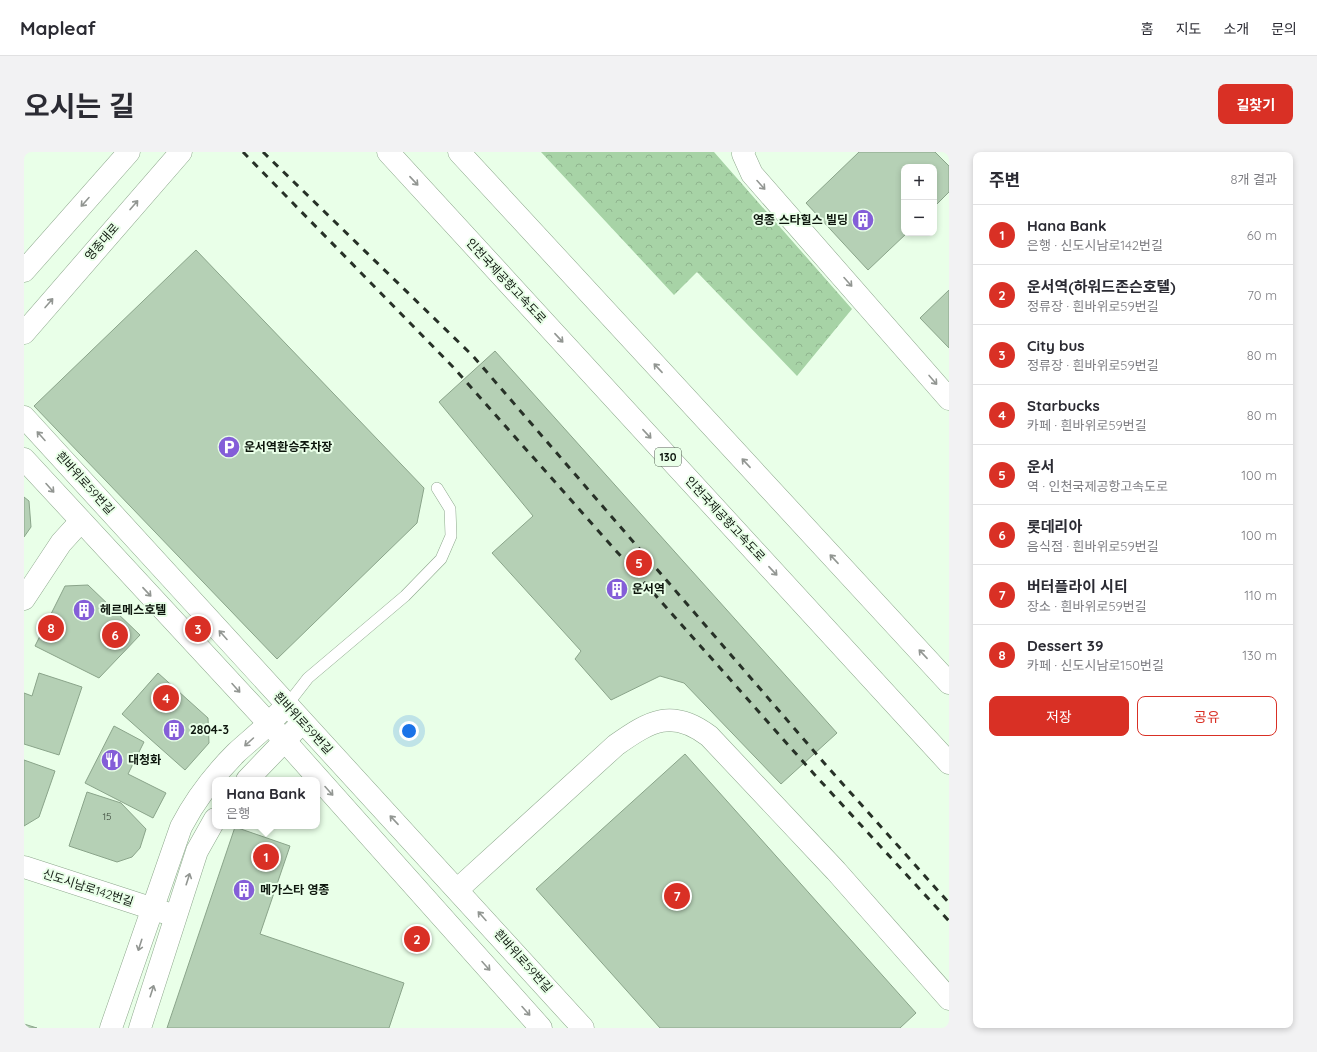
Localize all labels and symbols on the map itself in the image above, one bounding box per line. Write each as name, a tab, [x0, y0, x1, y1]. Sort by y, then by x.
one-way arrow	[409, 176, 419, 186]
one-way arrow	[757, 180, 766, 190]
one-way arrow	[80, 197, 90, 207]
one-way arrow	[130, 200, 139, 210]
building icon: 영종 스타힐스 빌딩	[850, 207, 876, 233]
place label: 영종 스타힐스 빌딩	[753, 212, 848, 227]
street label: 영종대로	[81, 220, 122, 263]
street label: 인천국제공항고속도로	[463, 235, 549, 326]
one-way arrow	[843, 277, 852, 287]
one-way arrow	[44, 297, 53, 308]
one-way arrow	[554, 333, 564, 343]
one-way arrow	[653, 363, 663, 373]
one-way arrow	[929, 375, 938, 386]
one-way arrow	[642, 429, 652, 439]
one-way arrow	[37, 430, 46, 441]
parking icon: 운서역환승주차장	[216, 434, 242, 460]
place label: 운서역환승주차장	[244, 439, 332, 454]
street label: 흰바위로59번길	[53, 448, 118, 517]
road number: 130	[655, 448, 681, 466]
one-way arrow	[741, 458, 751, 468]
street label: 인천국제공항고속도로	[682, 473, 768, 564]
one-way arrow	[46, 482, 55, 493]
pin: 5	[626, 548, 652, 578]
one-way arrow	[830, 554, 839, 564]
one-way arrow	[768, 566, 777, 576]
building icon: 운서역	[604, 576, 630, 602]
place label: 운서역	[632, 581, 665, 596]
one-way arrow	[143, 587, 152, 598]
building icon: 헤르메스호텔	[71, 597, 97, 623]
place label: 헤르메스호텔	[100, 602, 166, 617]
pin: 8	[38, 613, 64, 643]
pin: 3	[185, 614, 211, 644]
pin: 6	[102, 620, 128, 650]
one-way arrow	[218, 630, 228, 640]
one-way arrow	[918, 649, 927, 659]
pin: 4	[153, 683, 179, 713]
one-way arrow	[231, 683, 240, 693]
street label: 흰바위로59번길	[271, 688, 336, 757]
building icon: 2804-3	[161, 717, 187, 743]
your location	[399, 721, 419, 741]
place label: 2804-3	[190, 722, 229, 737]
one-way arrow	[244, 737, 254, 747]
restaurant icon: 대청화	[99, 747, 125, 773]
place label: 대청화	[128, 752, 161, 767]
one-way arrow	[324, 786, 333, 796]
house number: 15	[102, 810, 112, 823]
one-way arrow	[389, 815, 399, 825]
pin: 1	[253, 842, 279, 872]
street label: 신도시남로142번길	[41, 866, 135, 909]
one-way arrow	[185, 873, 192, 886]
building icon: 메가스타 영종	[231, 877, 257, 903]
pin: 7	[664, 881, 690, 911]
place label: 메가스타 영종	[260, 882, 330, 897]
one-way arrow	[477, 911, 487, 921]
pin: 2	[404, 924, 430, 954]
street label: 흰바위로59번길	[491, 926, 556, 995]
one-way arrow	[135, 939, 143, 951]
one-way arrow	[481, 961, 490, 971]
one-way arrow	[149, 985, 156, 998]
one-way arrow	[521, 1006, 531, 1016]

